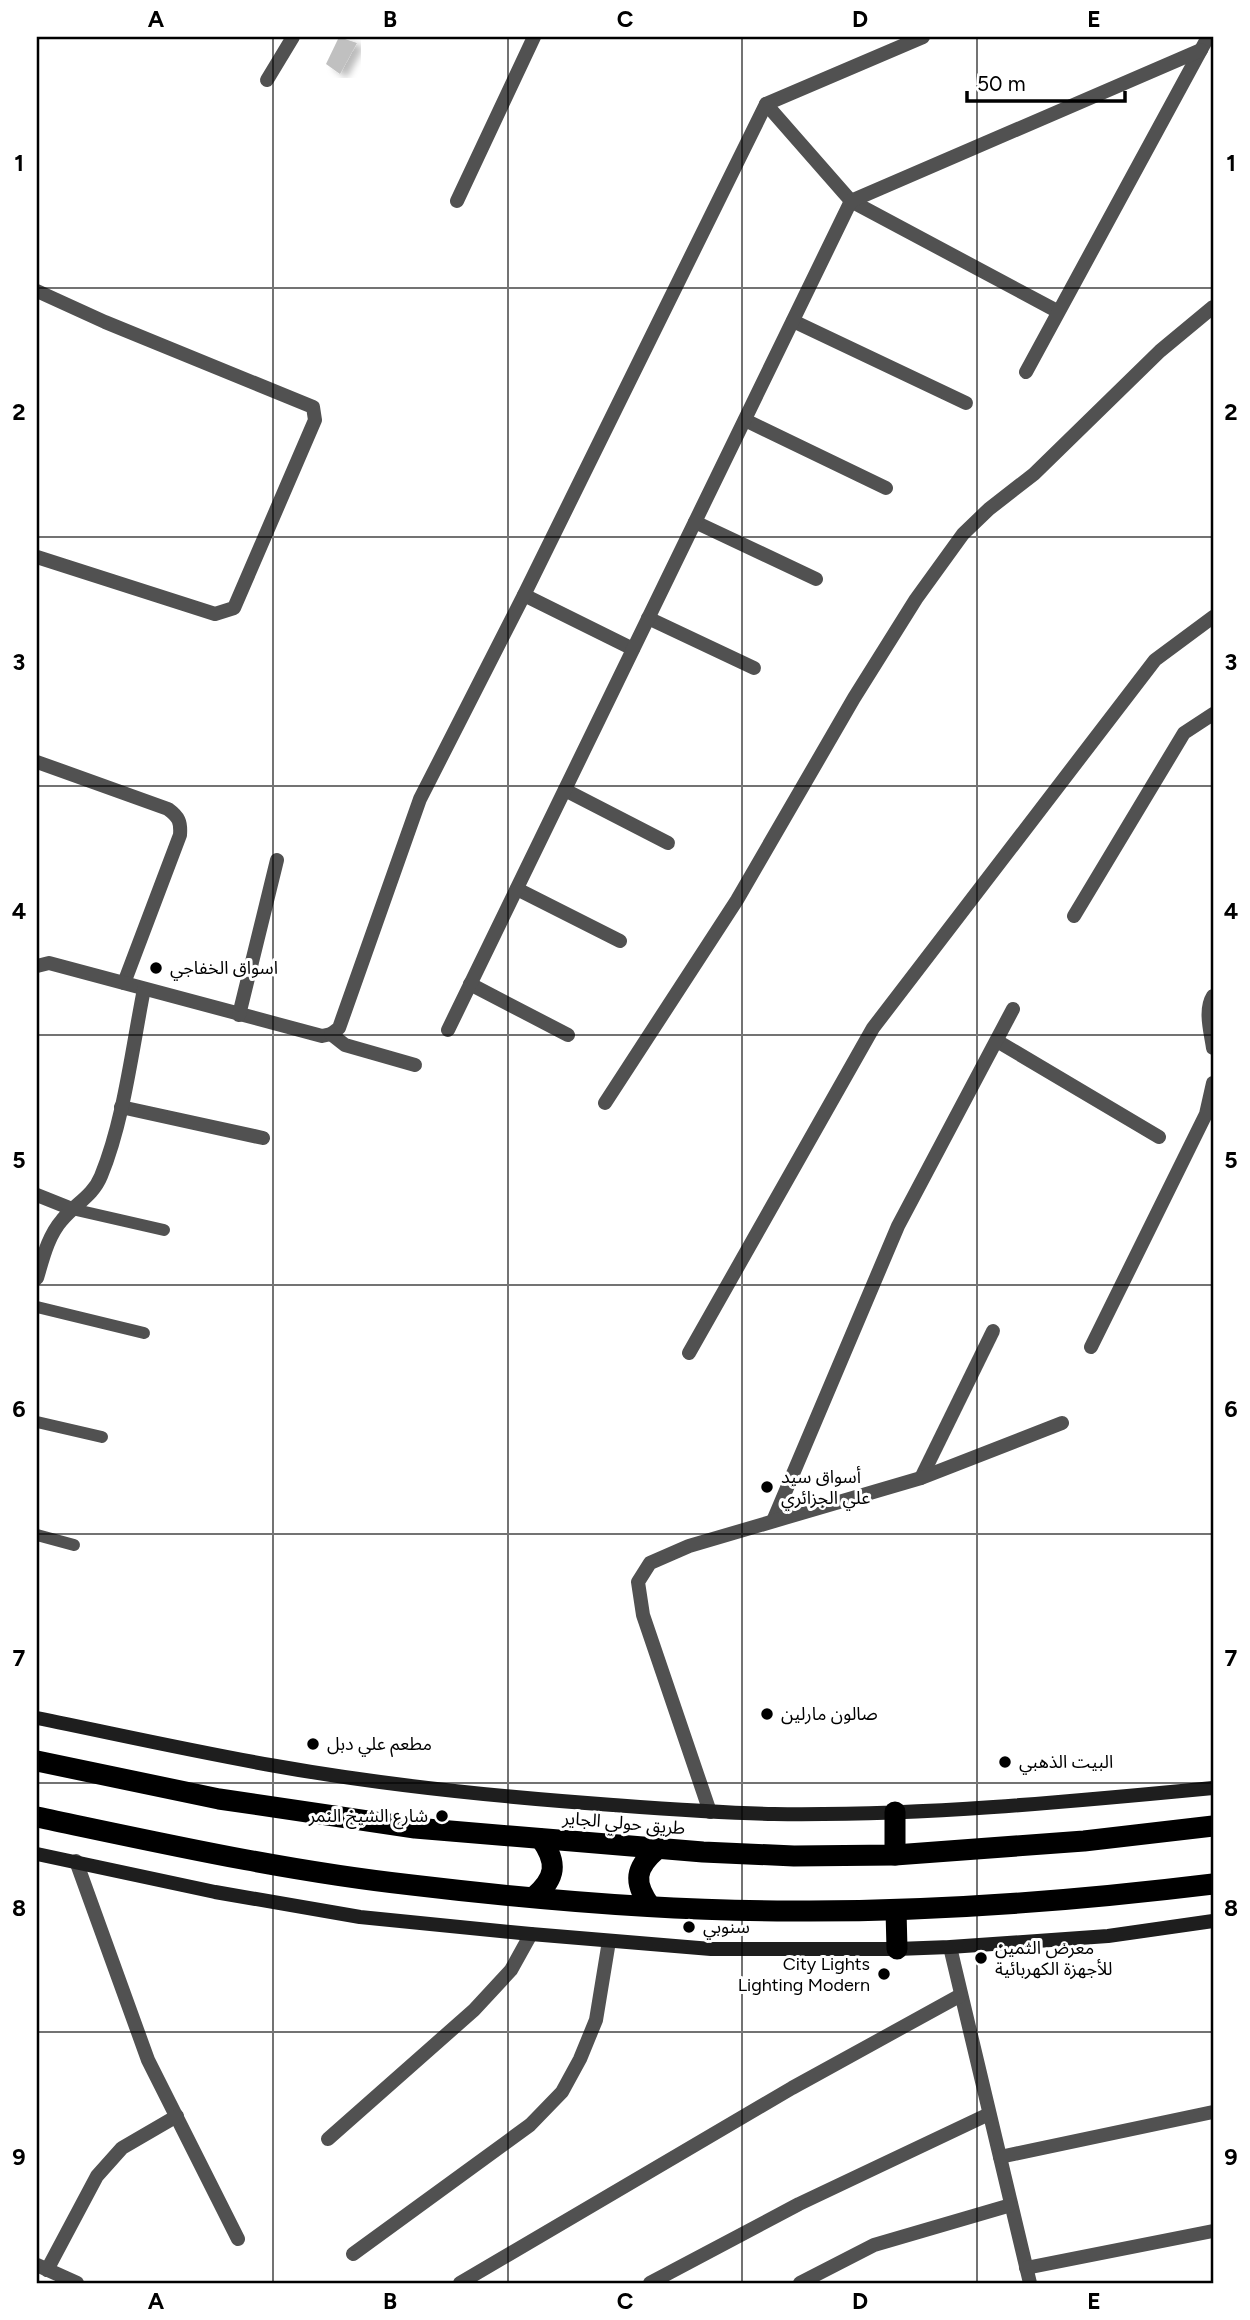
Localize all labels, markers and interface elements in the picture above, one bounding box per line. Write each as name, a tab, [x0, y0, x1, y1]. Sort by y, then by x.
text: A	[148, 5, 165, 33]
text: B	[383, 5, 397, 33]
text: C	[617, 5, 634, 33]
text: D	[852, 5, 868, 33]
text: E	[1087, 5, 1101, 33]
scale bar	[967, 60, 1124, 104]
text: 50 m	[977, 71, 1026, 96]
text: 1	[14, 149, 24, 177]
text: 1	[1226, 149, 1236, 177]
text: 2	[12, 398, 26, 426]
text: 2	[1224, 398, 1238, 426]
text: 3	[13, 648, 25, 676]
text: 3	[1225, 648, 1237, 676]
text: 4	[12, 897, 26, 925]
text: 4	[1224, 897, 1238, 925]
place label: اسواق الخفاجي	[170, 957, 278, 981]
marker: اسواق الخفاجي	[148, 960, 164, 976]
text: 5	[12, 1146, 26, 1174]
text: 5	[1224, 1146, 1238, 1174]
text: 6	[12, 1395, 26, 1423]
text: 6	[1224, 1395, 1238, 1423]
place label: أسواق سيد علي الجزائري	[781, 1466, 870, 1511]
marker: أسواق سيد علي الجزائري	[759, 1479, 775, 1495]
text: 7	[13, 1644, 26, 1672]
text: 7	[1225, 1644, 1238, 1672]
place label: صالون مارلين	[781, 1703, 878, 1725]
marker: صالون مارلين	[759, 1706, 775, 1722]
place label: مطعم علي دبل	[327, 1733, 432, 1757]
marker: مطعم علي دبل	[305, 1736, 321, 1752]
place label: البيت الذهبي	[1019, 1751, 1113, 1775]
marker: البيت الذهبي	[997, 1754, 1013, 1770]
place label: شارع الشيخ النمر	[308, 1805, 428, 1830]
street label: طريق حولي الجاير	[561, 1807, 686, 1841]
marker: شارع الشيخ النمر	[434, 1808, 450, 1824]
text: 8	[12, 1894, 26, 1922]
text: 8	[1224, 1894, 1238, 1922]
place label: سنوبي	[703, 1916, 750, 1940]
marker: سنوبي	[681, 1919, 697, 1935]
place label: معرض الثمين للأجهزة الكهربائية	[995, 1937, 1113, 1980]
marker: معرض الثمين للأجهزة الكهربائية	[973, 1950, 989, 1966]
place label: City Lights Lighting Modern	[738, 1953, 870, 1996]
marker: City Lights Lighting Modern	[876, 1966, 892, 1982]
text: 9	[12, 2143, 26, 2171]
text: 9	[1224, 2143, 1238, 2171]
text: A	[148, 2287, 165, 2315]
text: B	[383, 2287, 397, 2315]
text: C	[617, 2287, 634, 2315]
text: D	[852, 2287, 868, 2315]
text: E	[1087, 2287, 1101, 2315]

